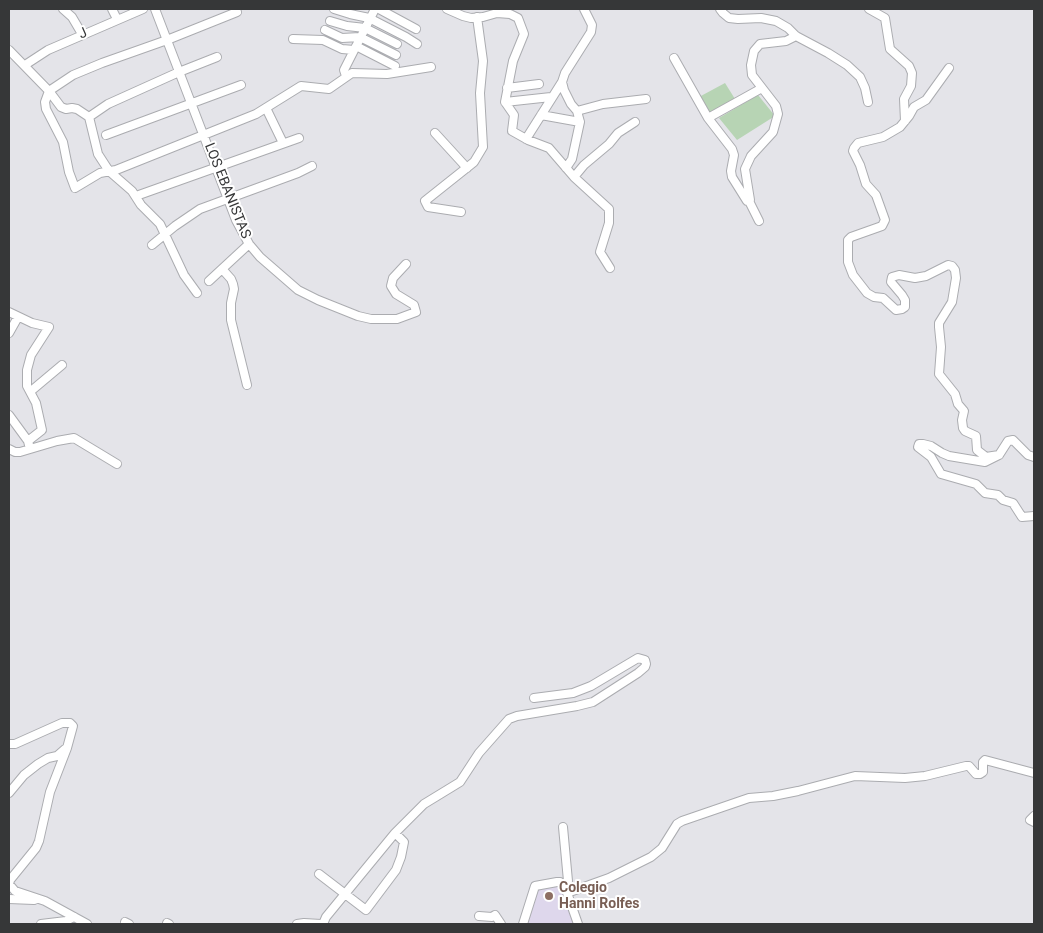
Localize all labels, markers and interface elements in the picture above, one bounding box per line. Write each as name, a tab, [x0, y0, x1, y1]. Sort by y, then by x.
street label: J	[76, 25, 90, 43]
street label: LOS EBANISTAS	[200, 141, 254, 241]
place label: Colegio Hanni Rolfes	[559, 880, 639, 912]
marker: Colegio Hanni Rolfes	[543, 890, 555, 902]

